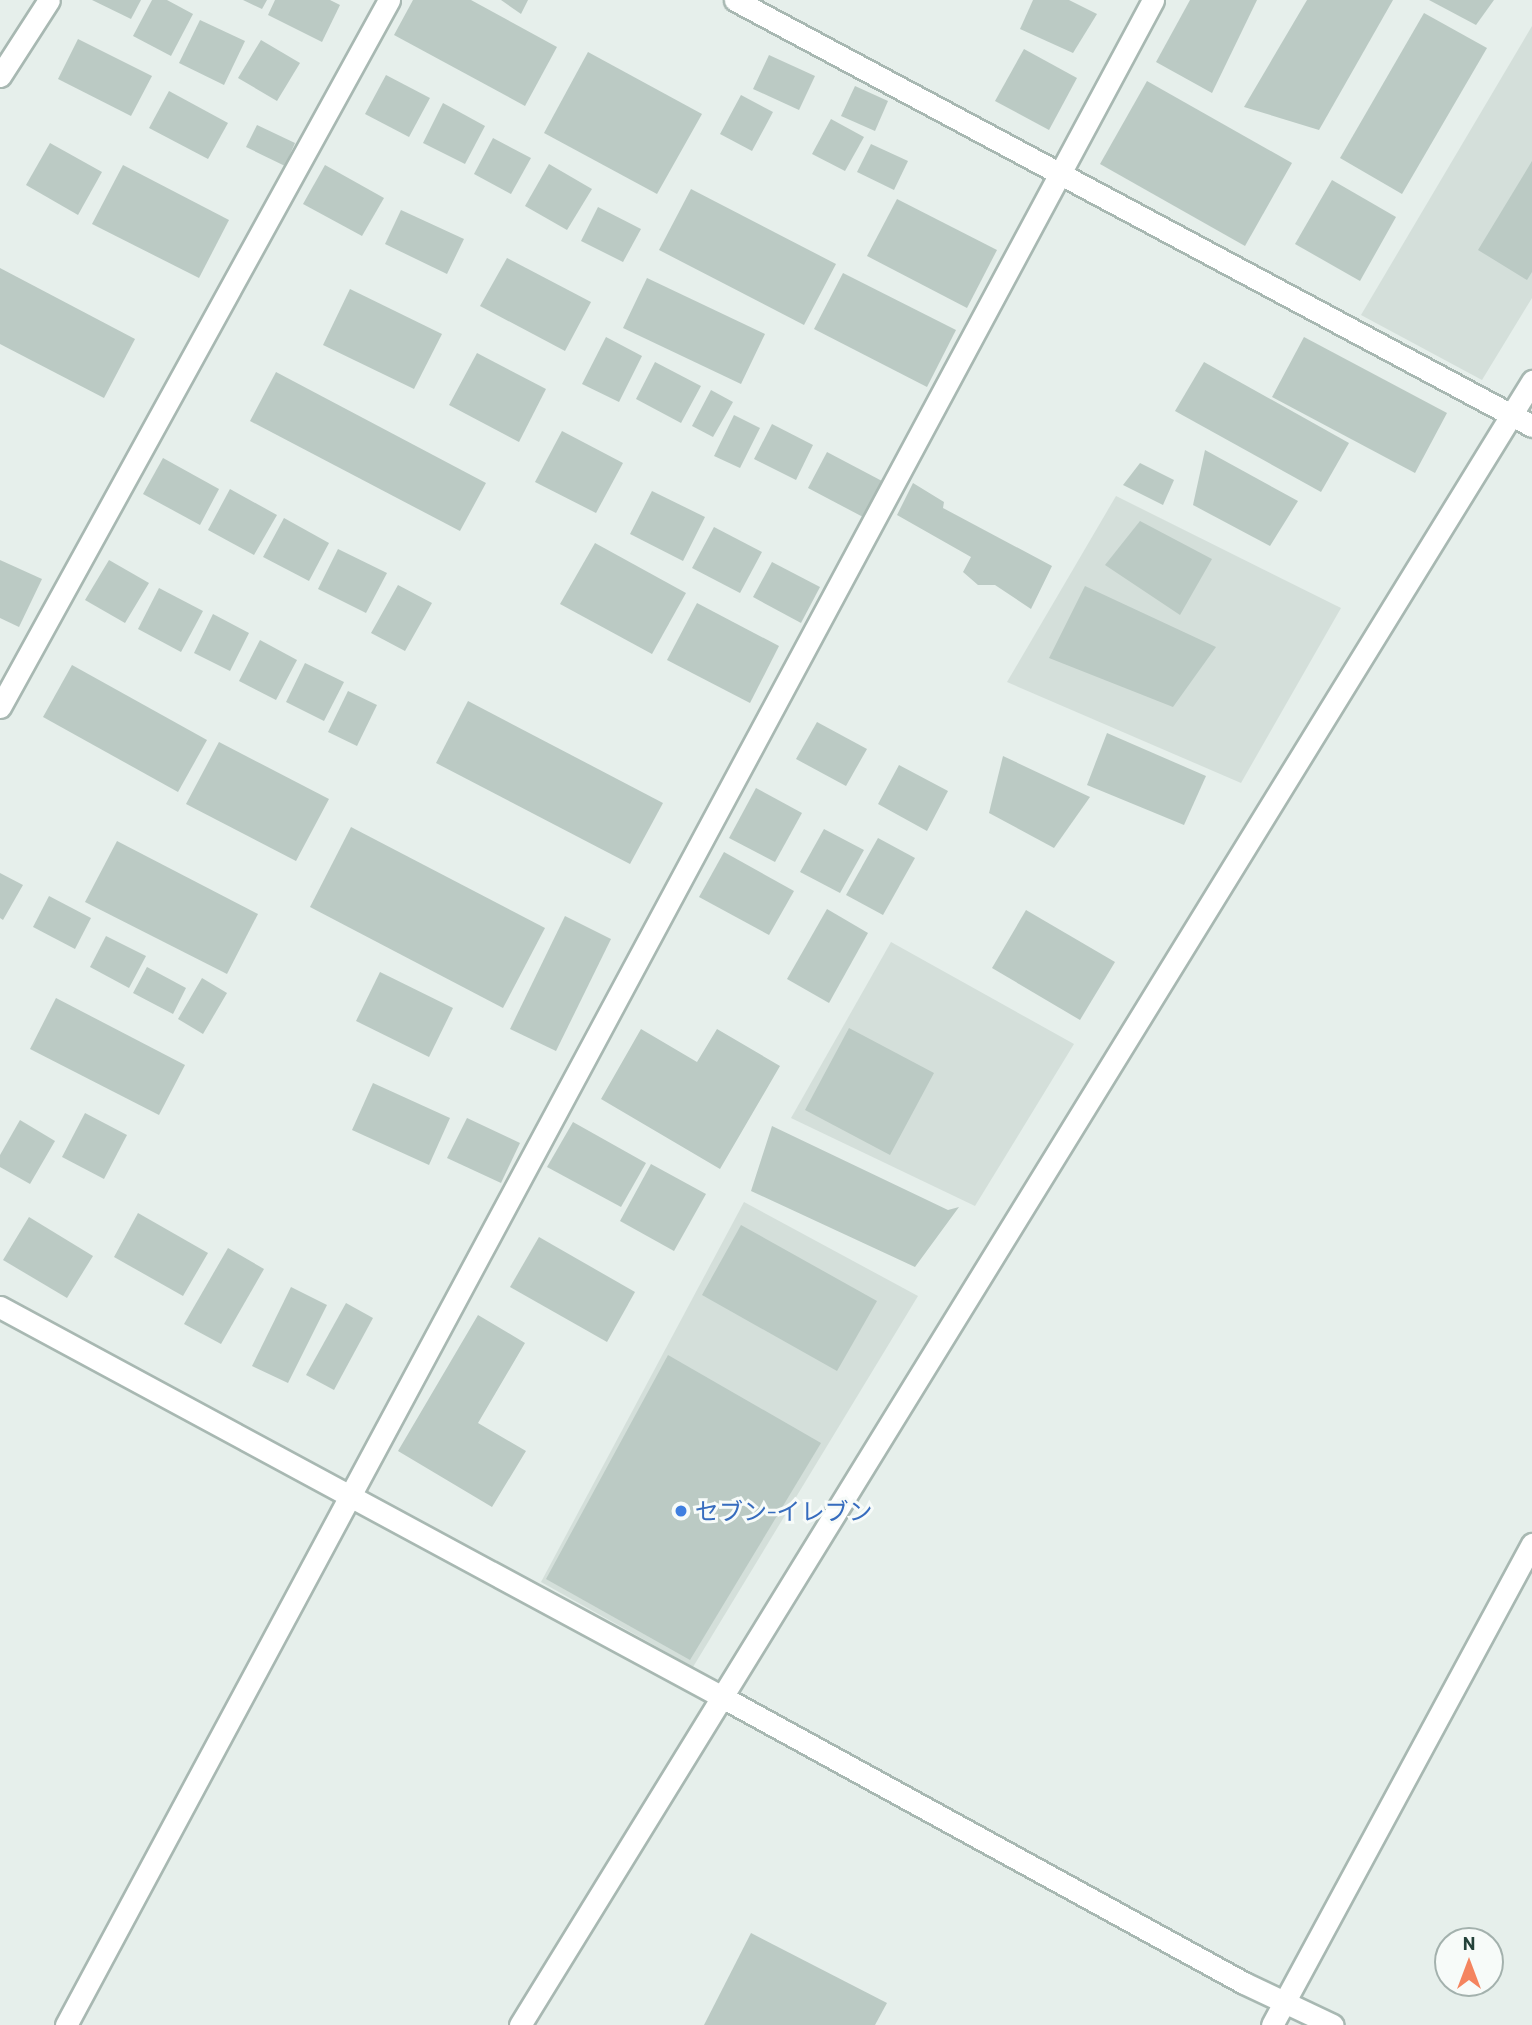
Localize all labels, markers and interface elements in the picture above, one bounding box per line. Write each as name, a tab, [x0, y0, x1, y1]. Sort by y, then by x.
place label: セブン-イレブン	[695, 1497, 872, 1525]
marker: セブン-イレブン	[673, 1503, 689, 1519]
north arrow	[1434, 1927, 1504, 1997]
text: N	[1463, 1931, 1475, 1954]

